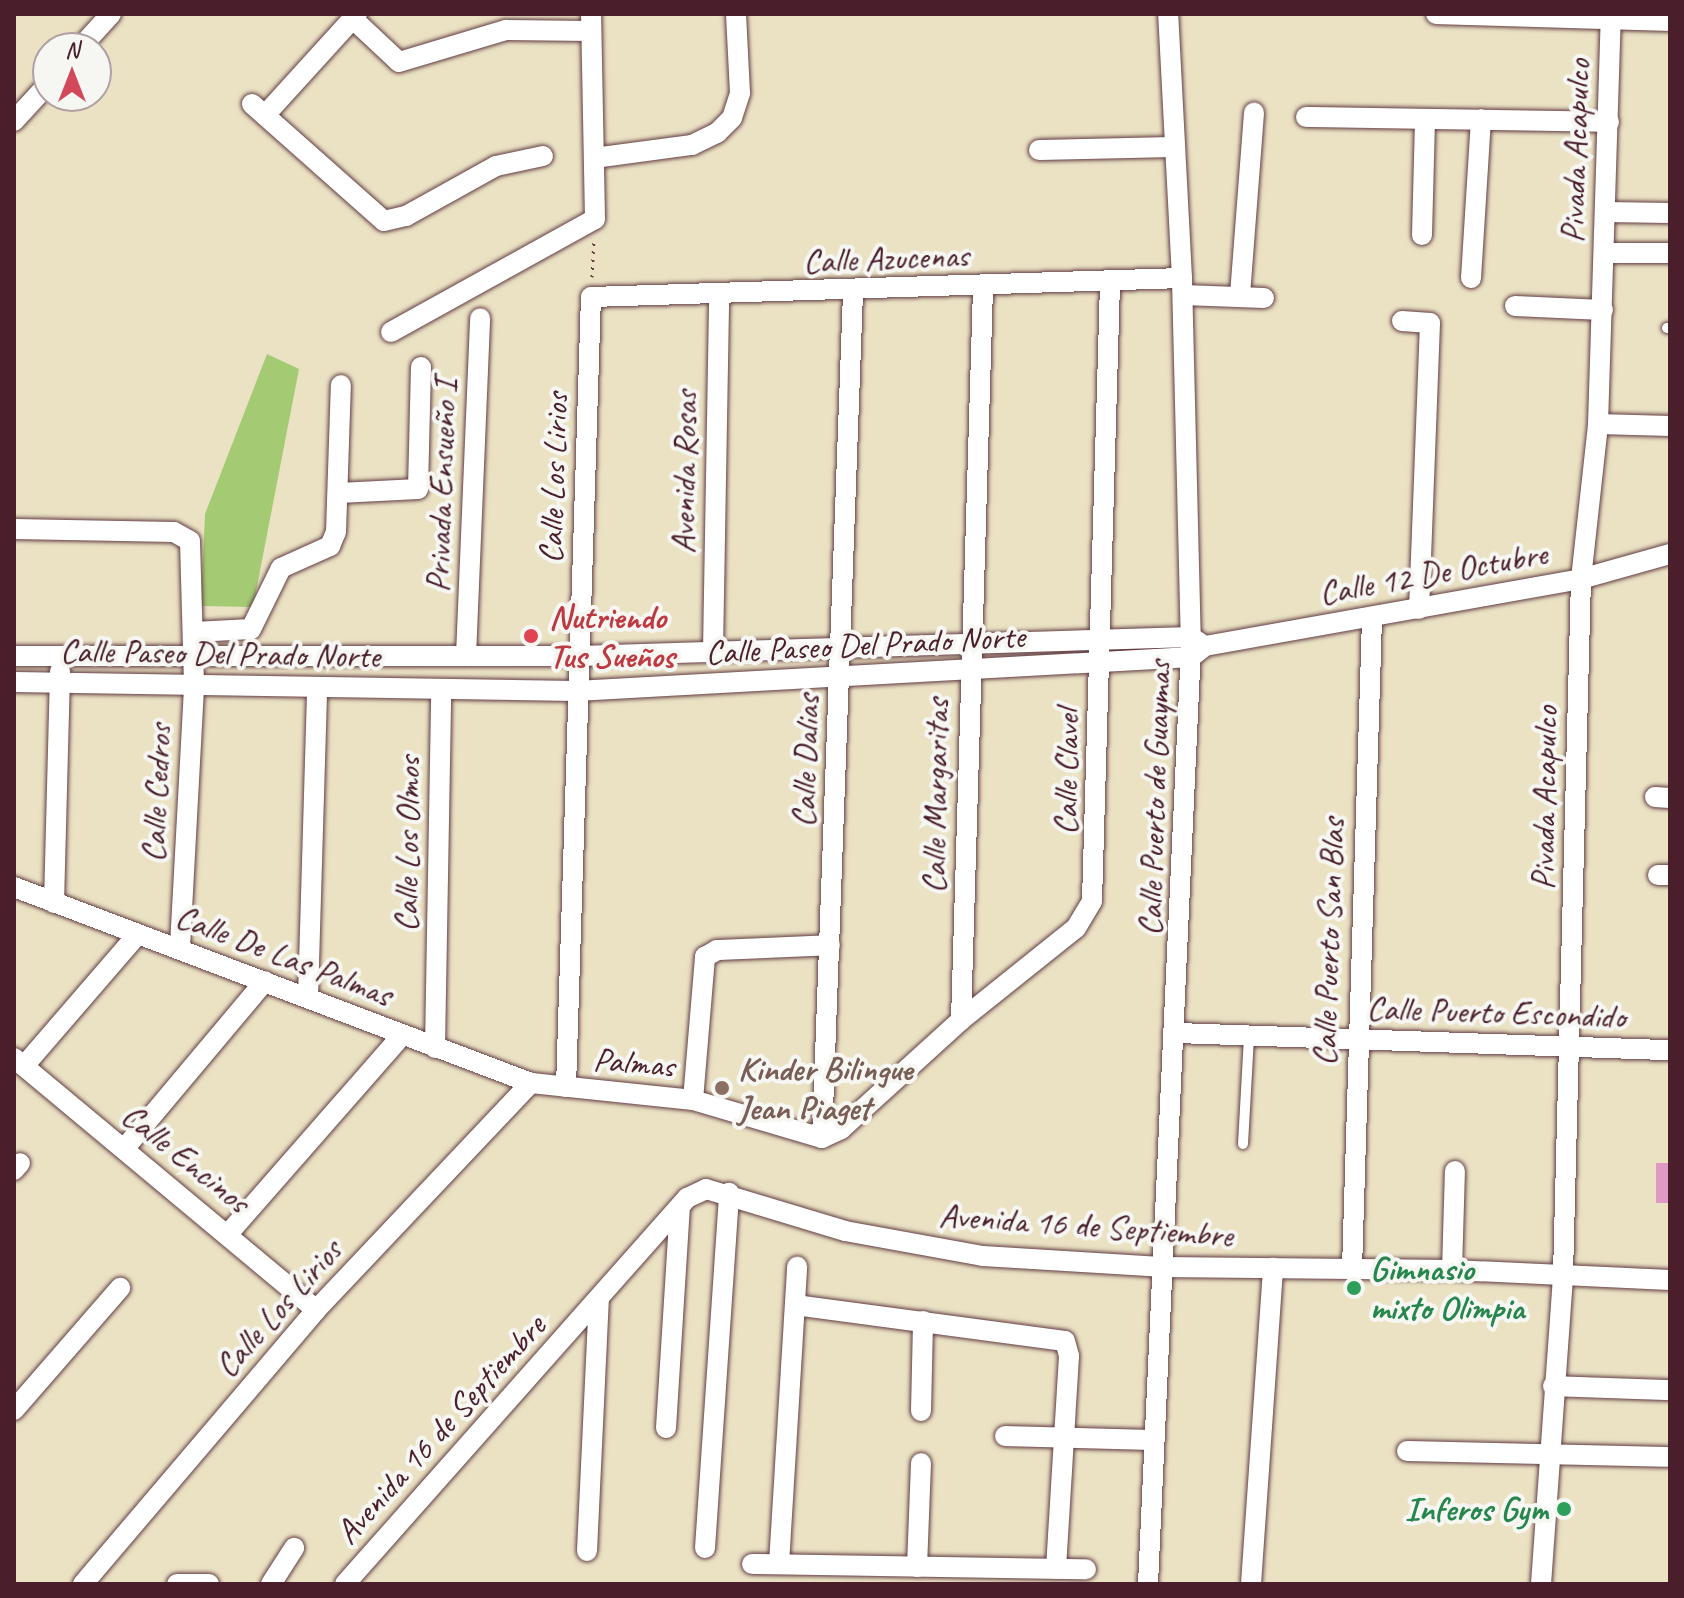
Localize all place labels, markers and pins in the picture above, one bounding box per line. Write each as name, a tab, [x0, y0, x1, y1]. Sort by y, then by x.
place label: Nutriendo Tus Sueños	[549, 596, 674, 676]
marker: Nutriendo Tus Sueños	[520, 625, 542, 647]
place label: Kinder Bilingue Jean Piaget	[738, 1048, 913, 1128]
marker: Kinder Bilingue Jean Piaget	[713, 1079, 731, 1097]
place label: Gimnasio mixto Olimpia	[1370, 1248, 1525, 1328]
marker: Gimnasio mixto Olimpia	[1345, 1279, 1363, 1297]
place label: Inferos Gym	[1403, 1489, 1548, 1529]
marker: Inferos Gym	[1555, 1500, 1573, 1518]

